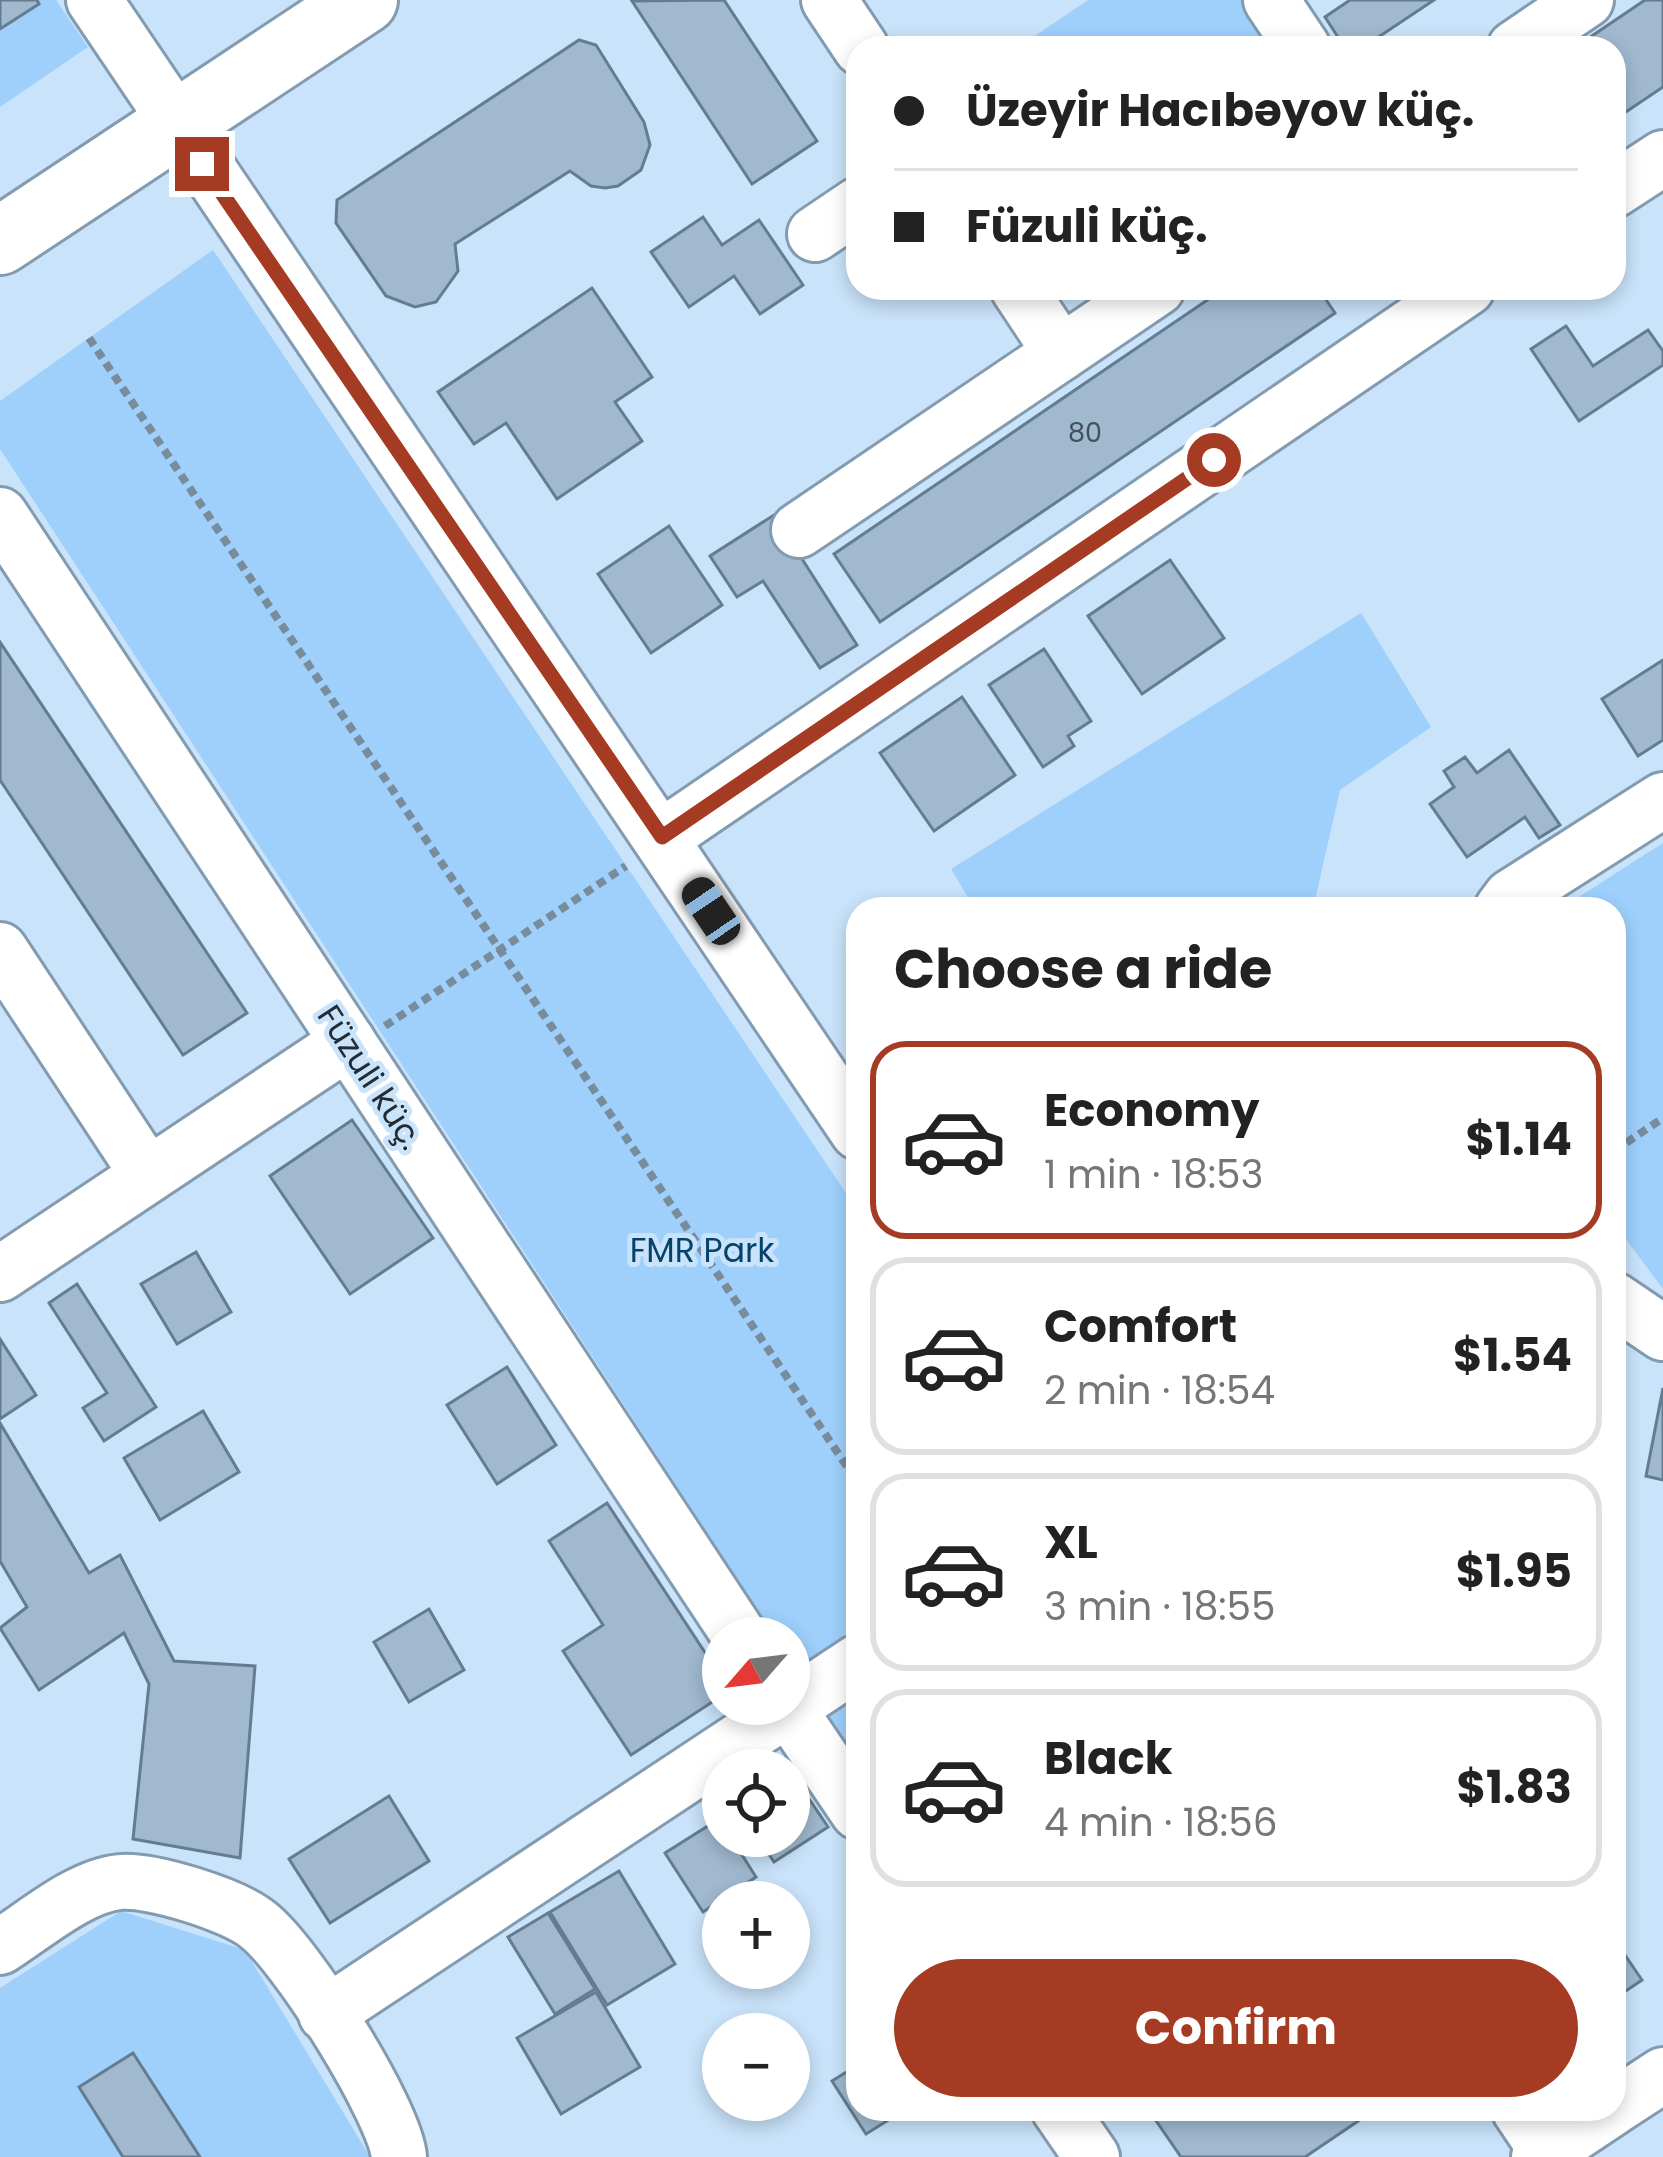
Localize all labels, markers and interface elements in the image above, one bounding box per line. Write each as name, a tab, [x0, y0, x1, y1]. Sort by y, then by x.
text: Üzeyir Hacıbəyov küç.	[966, 79, 1475, 142]
route end	[175, 137, 229, 191]
text: Füzuli küç.	[966, 195, 1208, 258]
house number: 80	[1068, 414, 1102, 451]
route start	[1187, 433, 1241, 487]
car	[676, 871, 746, 951]
text: Choose a ride	[894, 931, 1272, 1007]
street label: Füzuli küç.	[306, 996, 435, 1159]
text: Economy	[1044, 1079, 1259, 1142]
icon: car	[900, 1086, 1008, 1194]
text: $1.14	[1465, 1108, 1572, 1171]
text: 1 min · 18:53	[1044, 1147, 1264, 1202]
park label: FMR Park	[630, 1227, 774, 1274]
text: Comfort	[1044, 1295, 1237, 1358]
icon: car	[900, 1302, 1008, 1410]
text: $1.54	[1453, 1324, 1572, 1387]
text: 2 min · 18:54	[1044, 1363, 1275, 1418]
text: XL	[1044, 1511, 1098, 1574]
icon: car	[900, 1518, 1008, 1626]
text: $1.95	[1456, 1540, 1572, 1603]
text: 3 min · 18:55	[1044, 1579, 1276, 1634]
north arrow	[702, 1617, 810, 1725]
map controls	[702, 1617, 810, 2121]
text: Black	[1044, 1727, 1173, 1790]
icon: car	[900, 1734, 1008, 1842]
button: locate	[702, 1749, 810, 1857]
text: $1.83	[1456, 1756, 1572, 1819]
text: 4 min · 18:56	[1044, 1795, 1277, 1850]
button: +	[702, 1881, 810, 1989]
button: Confirm	[894, 1959, 1578, 2097]
button: −	[702, 2013, 810, 2121]

